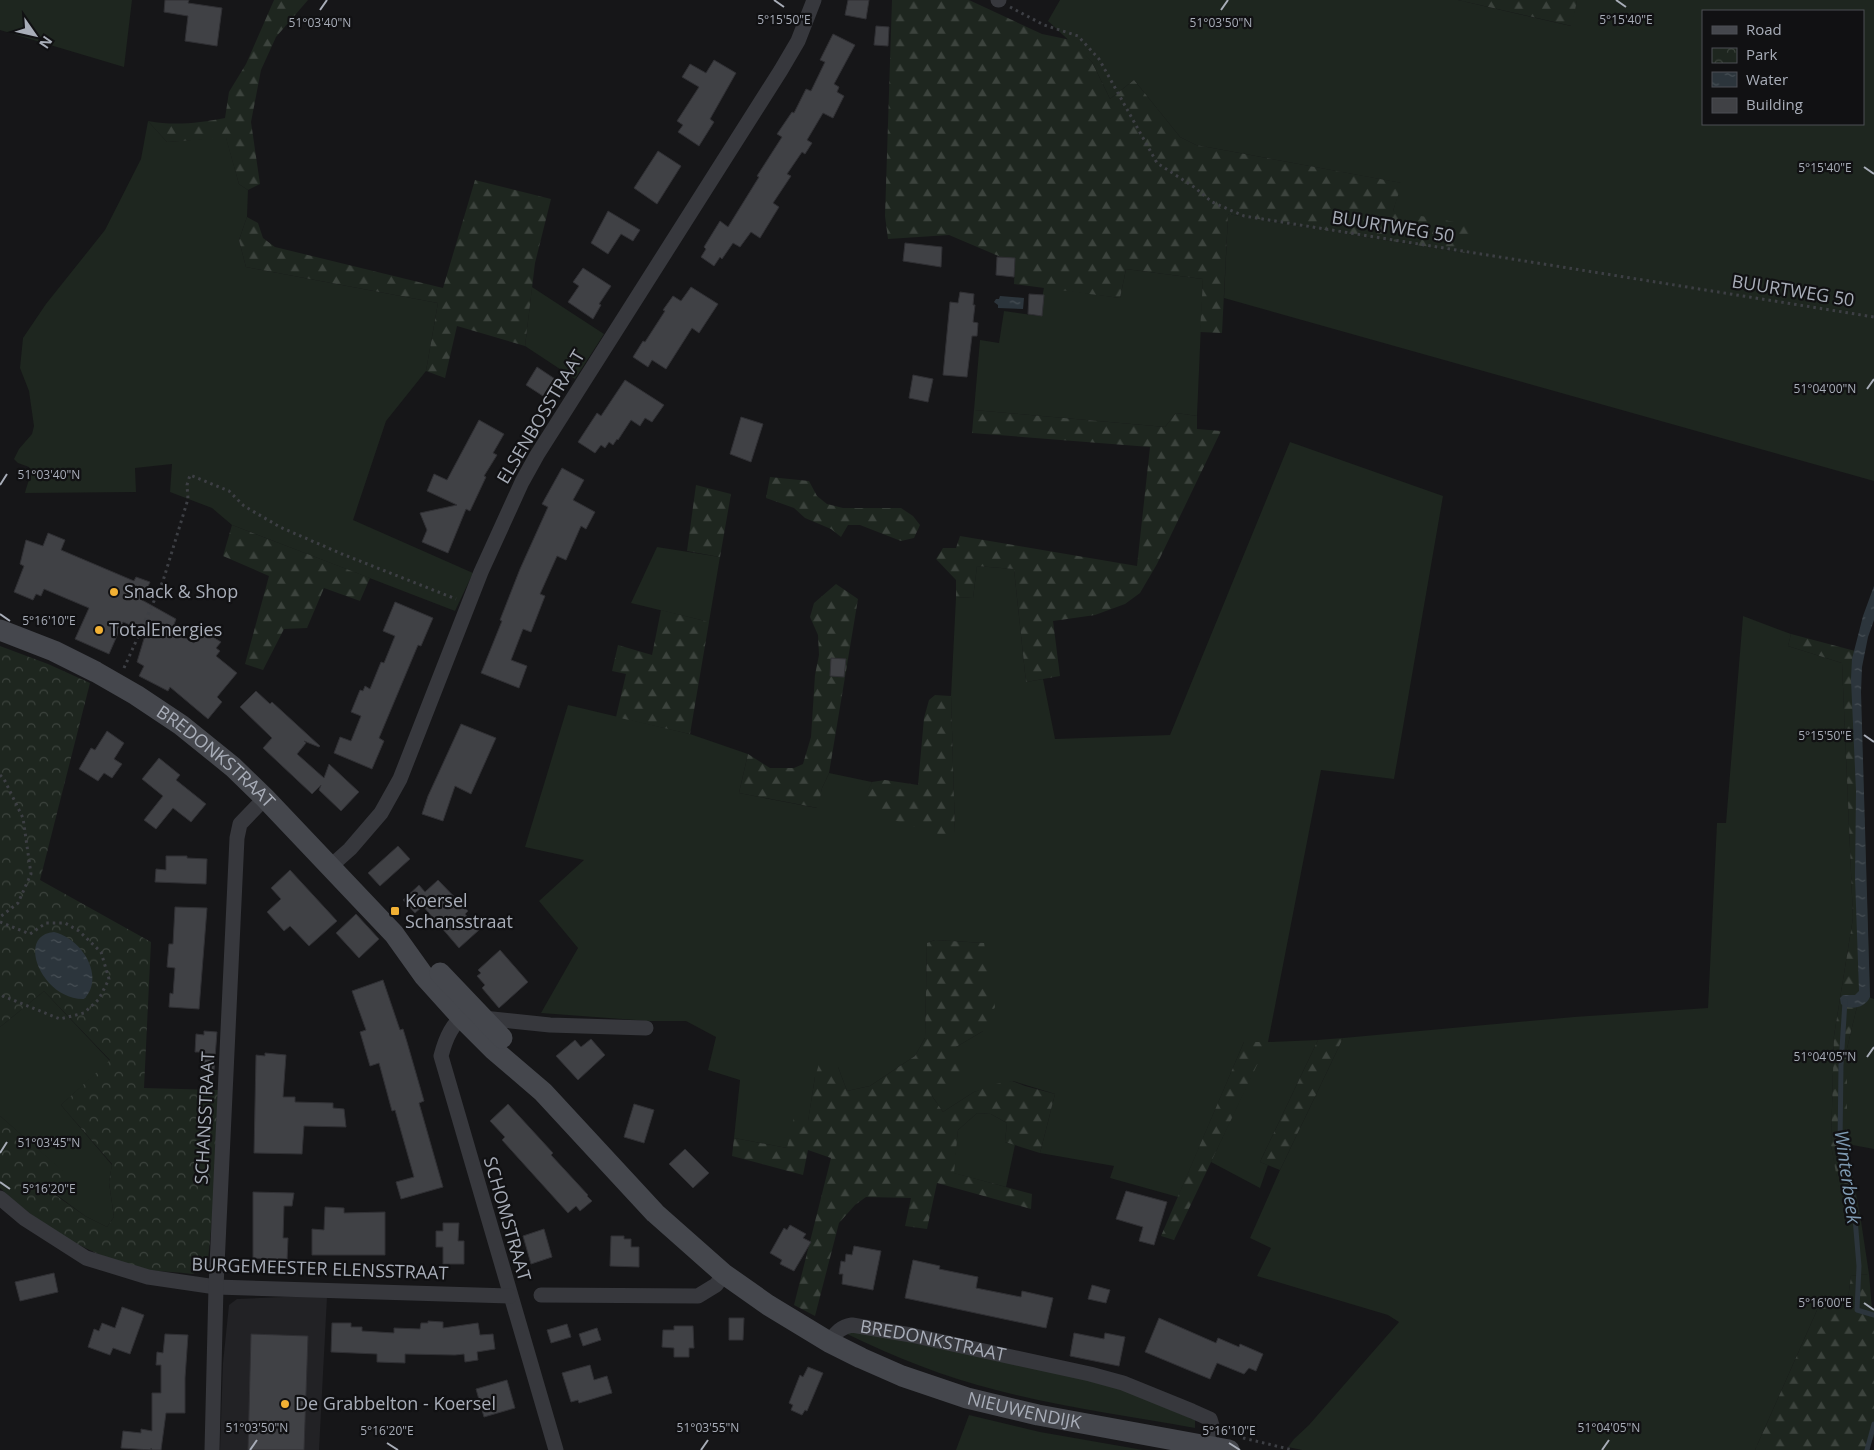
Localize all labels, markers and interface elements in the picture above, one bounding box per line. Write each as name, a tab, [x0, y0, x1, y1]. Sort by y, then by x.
north arrow	[10, 10, 60, 60]
legend	[1702, 10, 1864, 125]
text: 5°15'50"E	[757, 11, 811, 28]
text: 5°15'40"E	[1599, 11, 1653, 28]
text: 51°03'40"N	[289, 14, 351, 31]
text: 51°03'50"N	[1190, 14, 1252, 31]
text: Road	[1746, 19, 1782, 39]
text: N	[35, 33, 57, 53]
text: Park	[1746, 44, 1777, 64]
text: Water	[1746, 69, 1788, 89]
text: Building	[1746, 94, 1803, 114]
text: 5°15'40"E	[1798, 159, 1852, 176]
street label: BUURTWEG 50	[1330, 204, 1456, 248]
street label: BUURTWEG 50	[1730, 268, 1856, 312]
street label: ELSENBOSSTRAAT	[491, 345, 590, 488]
text: 51°04'00"N	[1794, 380, 1856, 397]
text: 51°03'40"N	[18, 466, 80, 483]
place label: Snack & Shop	[124, 579, 238, 603]
marker: Snack & Shop	[108, 586, 120, 598]
text: 5°16'10"E	[22, 612, 76, 629]
place label: TotalEnergies	[109, 617, 222, 641]
marker: TotalEnergies	[93, 624, 105, 636]
street label: BREDONKSTRAAT	[152, 699, 281, 813]
text: 5°15'50"E	[1798, 727, 1852, 744]
place label: Koersel Schansstraat	[405, 888, 513, 933]
marker: Koersel Schansstraat	[389, 905, 401, 917]
text: 51°04'05"N	[1794, 1048, 1856, 1065]
street label: SCHANSSTRAAT	[189, 1051, 219, 1185]
water label: Winterbeek	[1829, 1128, 1868, 1226]
text: 51°03'45"N	[18, 1134, 80, 1151]
street label: SCHOMSTRAAT	[479, 1154, 537, 1284]
text: 5°16'20"E	[22, 1180, 76, 1197]
street label: BURGEMEESTER ELENSSTRAAT	[191, 1252, 449, 1284]
text: 5°16'00"E	[1798, 1294, 1852, 1311]
street label: BREDONKSTRAAT	[859, 1314, 1008, 1366]
street label: NIEUWENDIJK	[965, 1386, 1084, 1434]
place label: De Grabbelton - Koersel	[295, 1391, 496, 1415]
marker: De Grabbelton - Koersel	[279, 1398, 291, 1410]
text: 51°03'50"N	[226, 1419, 288, 1436]
text: 51°03'55"N	[677, 1419, 739, 1436]
text: 51°04'05"N	[1578, 1419, 1640, 1436]
text: 5°16'20"E	[360, 1422, 414, 1439]
text: 5°16'10"E	[1202, 1422, 1256, 1439]

